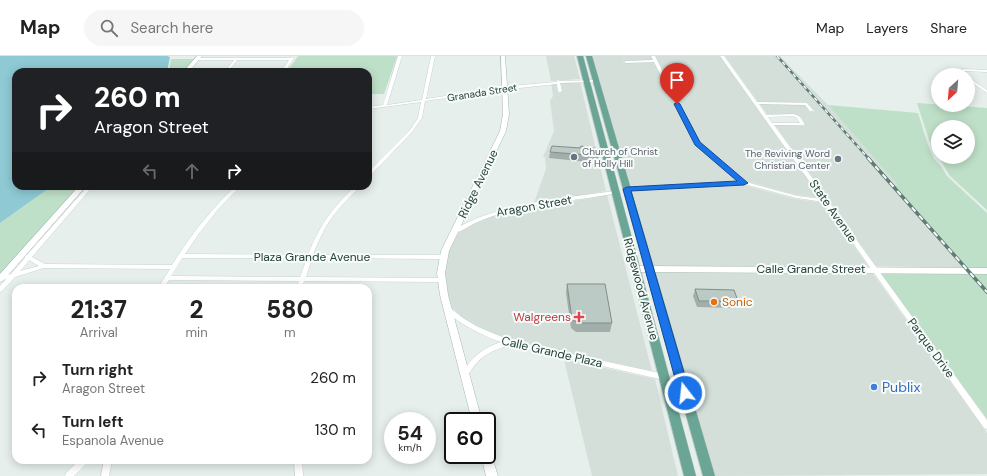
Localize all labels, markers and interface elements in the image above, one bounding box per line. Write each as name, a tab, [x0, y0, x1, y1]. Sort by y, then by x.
search box	[84, 10, 364, 46]
text: Map	[20, 15, 60, 40]
icon: search	[98, 17, 120, 39]
text: Search here	[130, 18, 213, 38]
text: Map	[816, 19, 844, 37]
text: Layers	[866, 19, 908, 37]
text: Share	[930, 19, 967, 37]
pin	[660, 63, 694, 104]
north arrow	[931, 68, 975, 112]
map controls	[931, 68, 975, 164]
icon: arrive	[666, 69, 688, 91]
text: 260 m	[94, 79, 181, 116]
street label: Granada Street	[446, 81, 518, 104]
icon: right	[28, 84, 80, 136]
text: Aragon Street	[94, 115, 209, 139]
button: layers	[931, 120, 975, 164]
place label: Church of Christ of Holly Hill	[582, 145, 658, 170]
street label: Ridge Avenue	[454, 147, 502, 221]
place label: The Reviving Word Christian Center	[745, 147, 830, 172]
marker: Church of Christ of Holly Hill	[569, 152, 579, 162]
marker: The Reviving Word Christian Center	[833, 154, 843, 164]
icon: left	[139, 160, 161, 182]
icon: ahead	[181, 160, 203, 182]
icon: right	[223, 160, 245, 182]
street label: State Avenue	[805, 176, 861, 246]
street label: Aragon Street	[495, 191, 573, 221]
street label: Ridgewood Avenue	[620, 236, 662, 342]
street label: Plaza Grande Avenue	[254, 249, 370, 265]
street label: Calle Grande Street	[757, 261, 866, 277]
text: 21:37	[71, 294, 127, 325]
text: 2	[190, 294, 203, 325]
text: 580	[266, 294, 313, 325]
place label: Sonic	[722, 294, 753, 310]
marker: Sonic	[709, 297, 719, 307]
place label: Walgreens	[513, 309, 571, 325]
marker: Walgreens	[574, 312, 584, 322]
street label: Parque Drive	[904, 315, 958, 381]
text: Arrival	[80, 324, 118, 341]
text: min	[185, 324, 208, 341]
text: m	[284, 324, 296, 341]
street label: Calle Grande Plaza	[500, 333, 604, 371]
text: Turn right	[62, 360, 133, 380]
icon: right	[28, 367, 50, 389]
text: 260 m	[310, 368, 356, 388]
position arrow	[664, 372, 706, 414]
place label: Publix	[882, 378, 920, 396]
text: Aragon Street	[62, 380, 145, 397]
marker: Publix	[869, 382, 879, 392]
text: Turn left	[62, 412, 123, 432]
speed limit sign: 60	[444, 412, 496, 464]
icon: left	[28, 419, 50, 441]
text: 130 m	[315, 420, 356, 440]
text: 54	[397, 420, 423, 446]
text: Espanola Avenue	[62, 432, 164, 449]
text: km/h	[398, 441, 422, 454]

